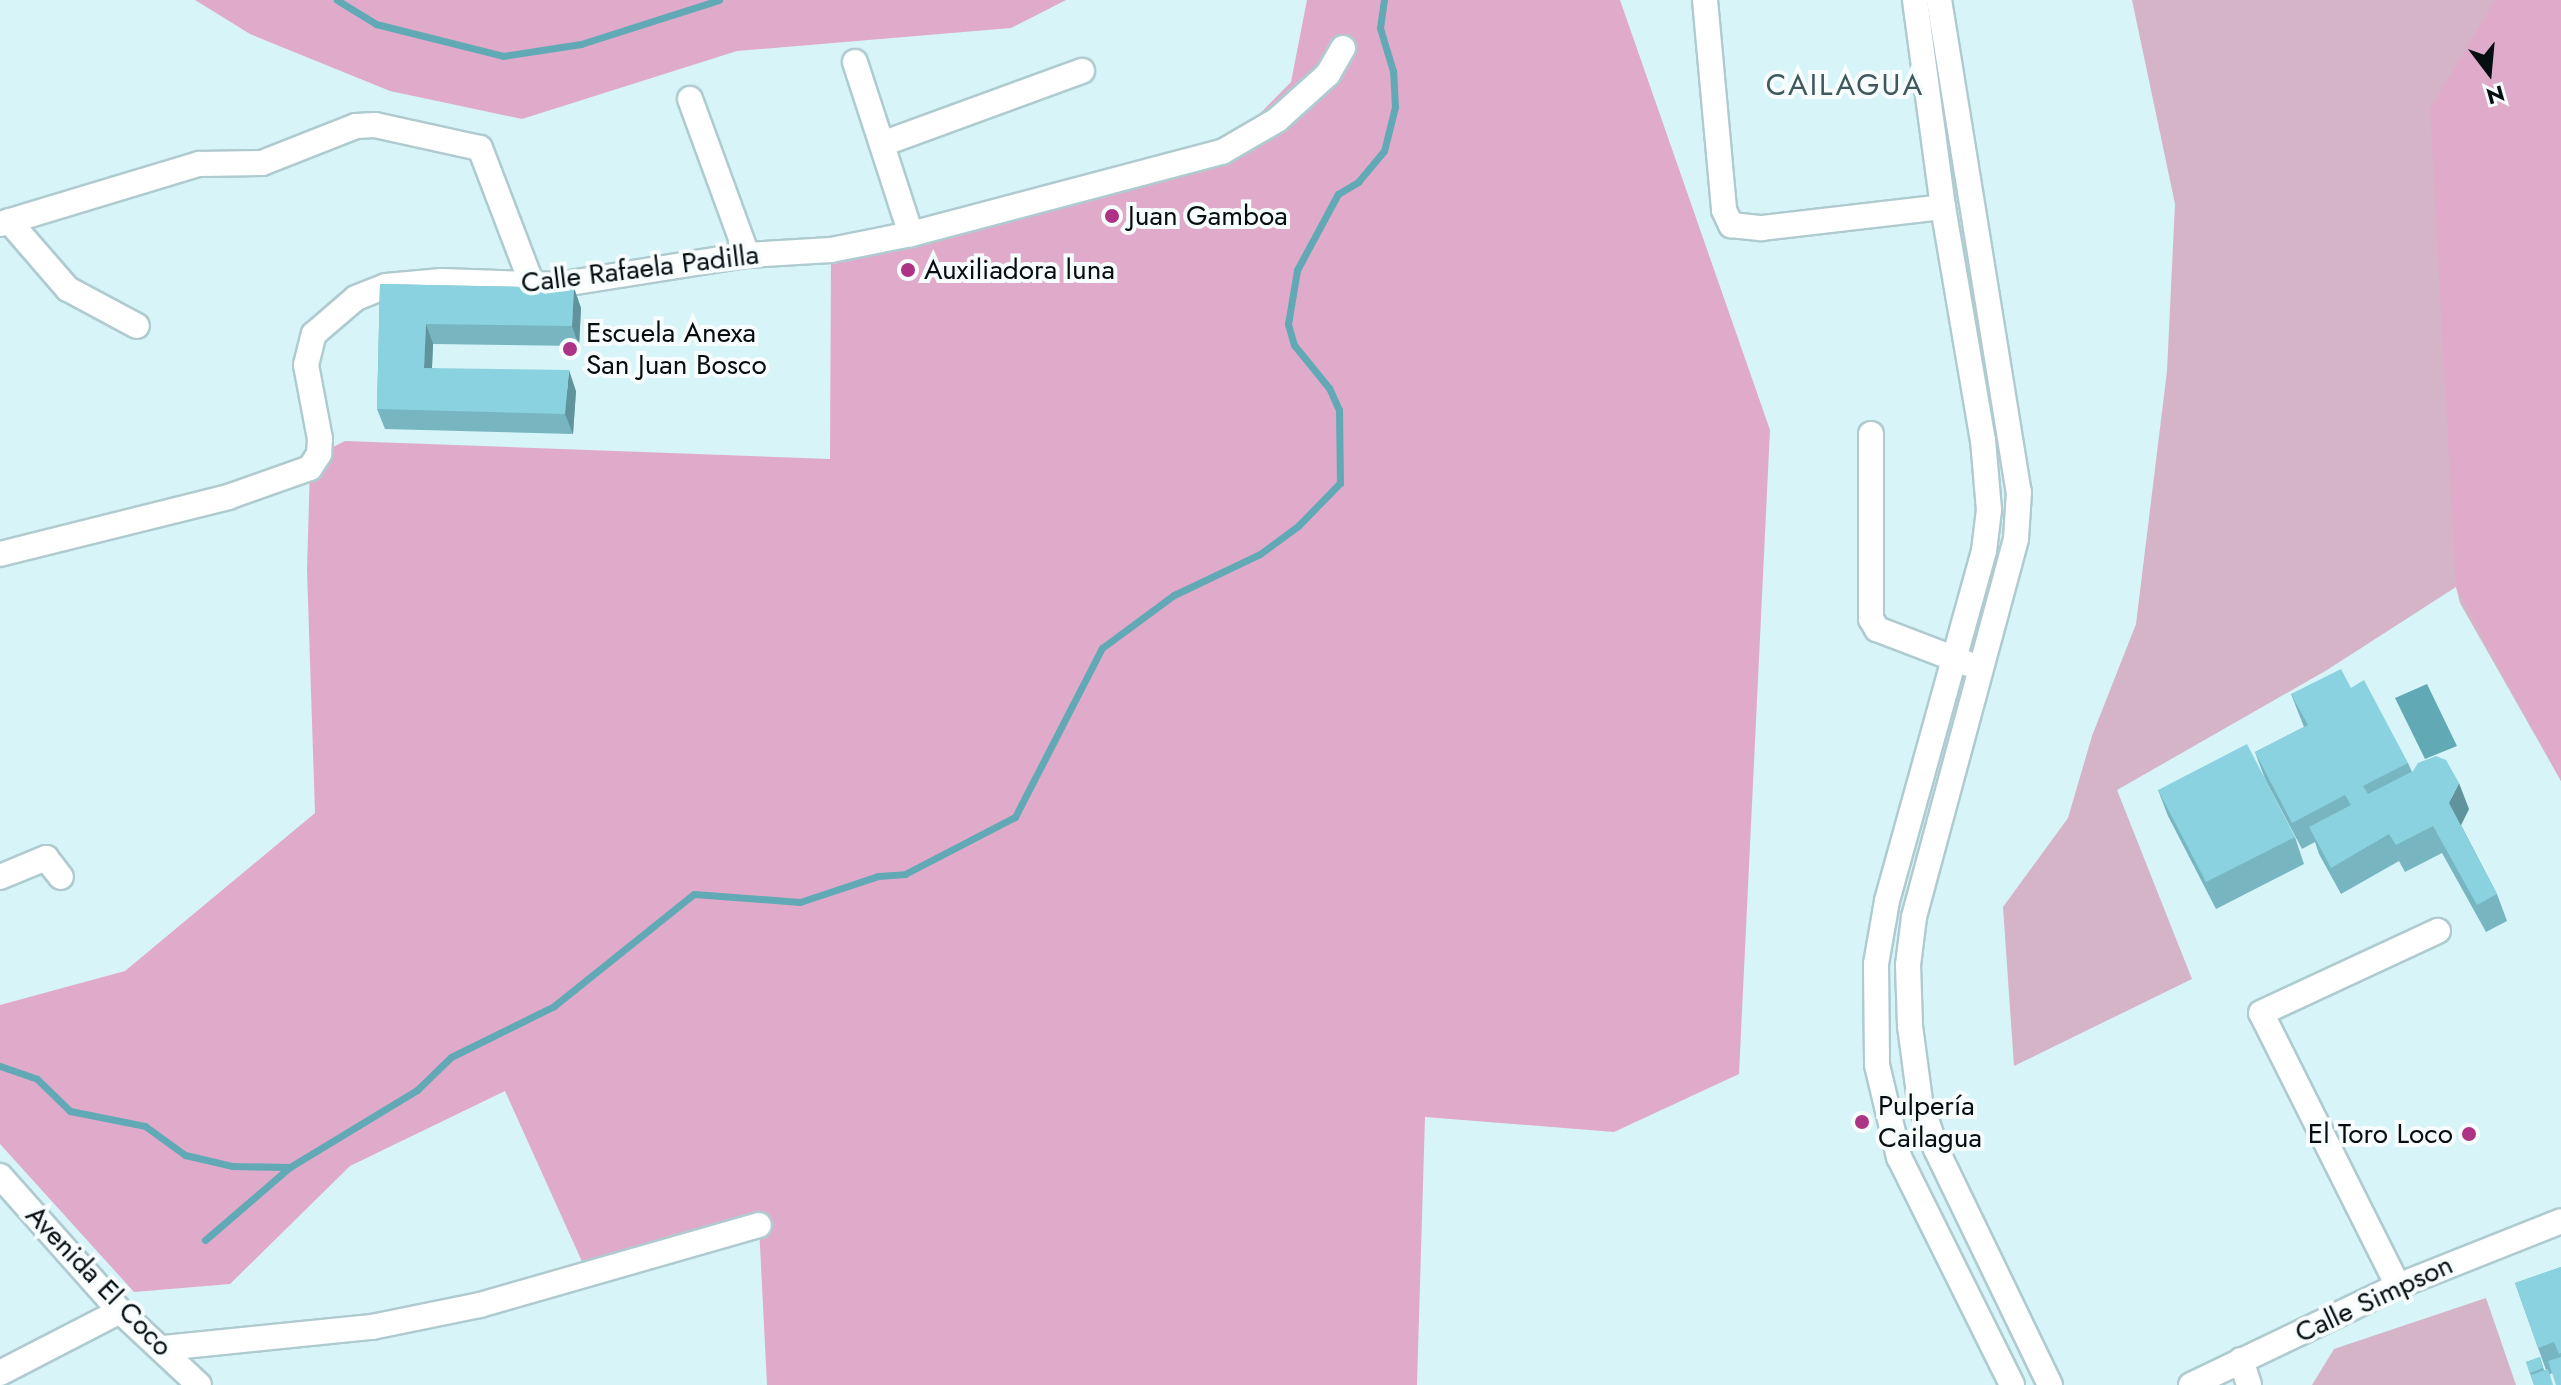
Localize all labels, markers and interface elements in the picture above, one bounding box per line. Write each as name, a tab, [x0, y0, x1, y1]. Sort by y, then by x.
north arrow	[2449, 32, 2529, 112]
district label: CAILAGUA	[1766, 67, 1924, 103]
text: N	[2483, 77, 2508, 113]
place label: Juan Gamboa	[1128, 199, 1288, 233]
marker: Juan Gamboa	[1103, 207, 1121, 225]
street label: Calle Rafaela Padilla	[519, 238, 761, 300]
place label: Auxiliadora luna	[924, 253, 1115, 287]
marker: Auxiliadora luna	[899, 261, 917, 279]
place label: Escuela Anexa San Juan Bosco	[586, 316, 767, 382]
marker: Escuela Anexa San Juan Bosco	[561, 340, 579, 358]
place label: Pulpería Cailagua	[1878, 1089, 1982, 1155]
marker: Pulpería Cailagua	[1853, 1113, 1871, 1131]
place label: El Toro Loco	[2308, 1117, 2453, 1151]
marker: El Toro Loco	[2460, 1125, 2478, 1143]
street label: Avenida El Coco	[19, 1199, 179, 1363]
street label: Calle Simpson	[2290, 1248, 2458, 1350]

